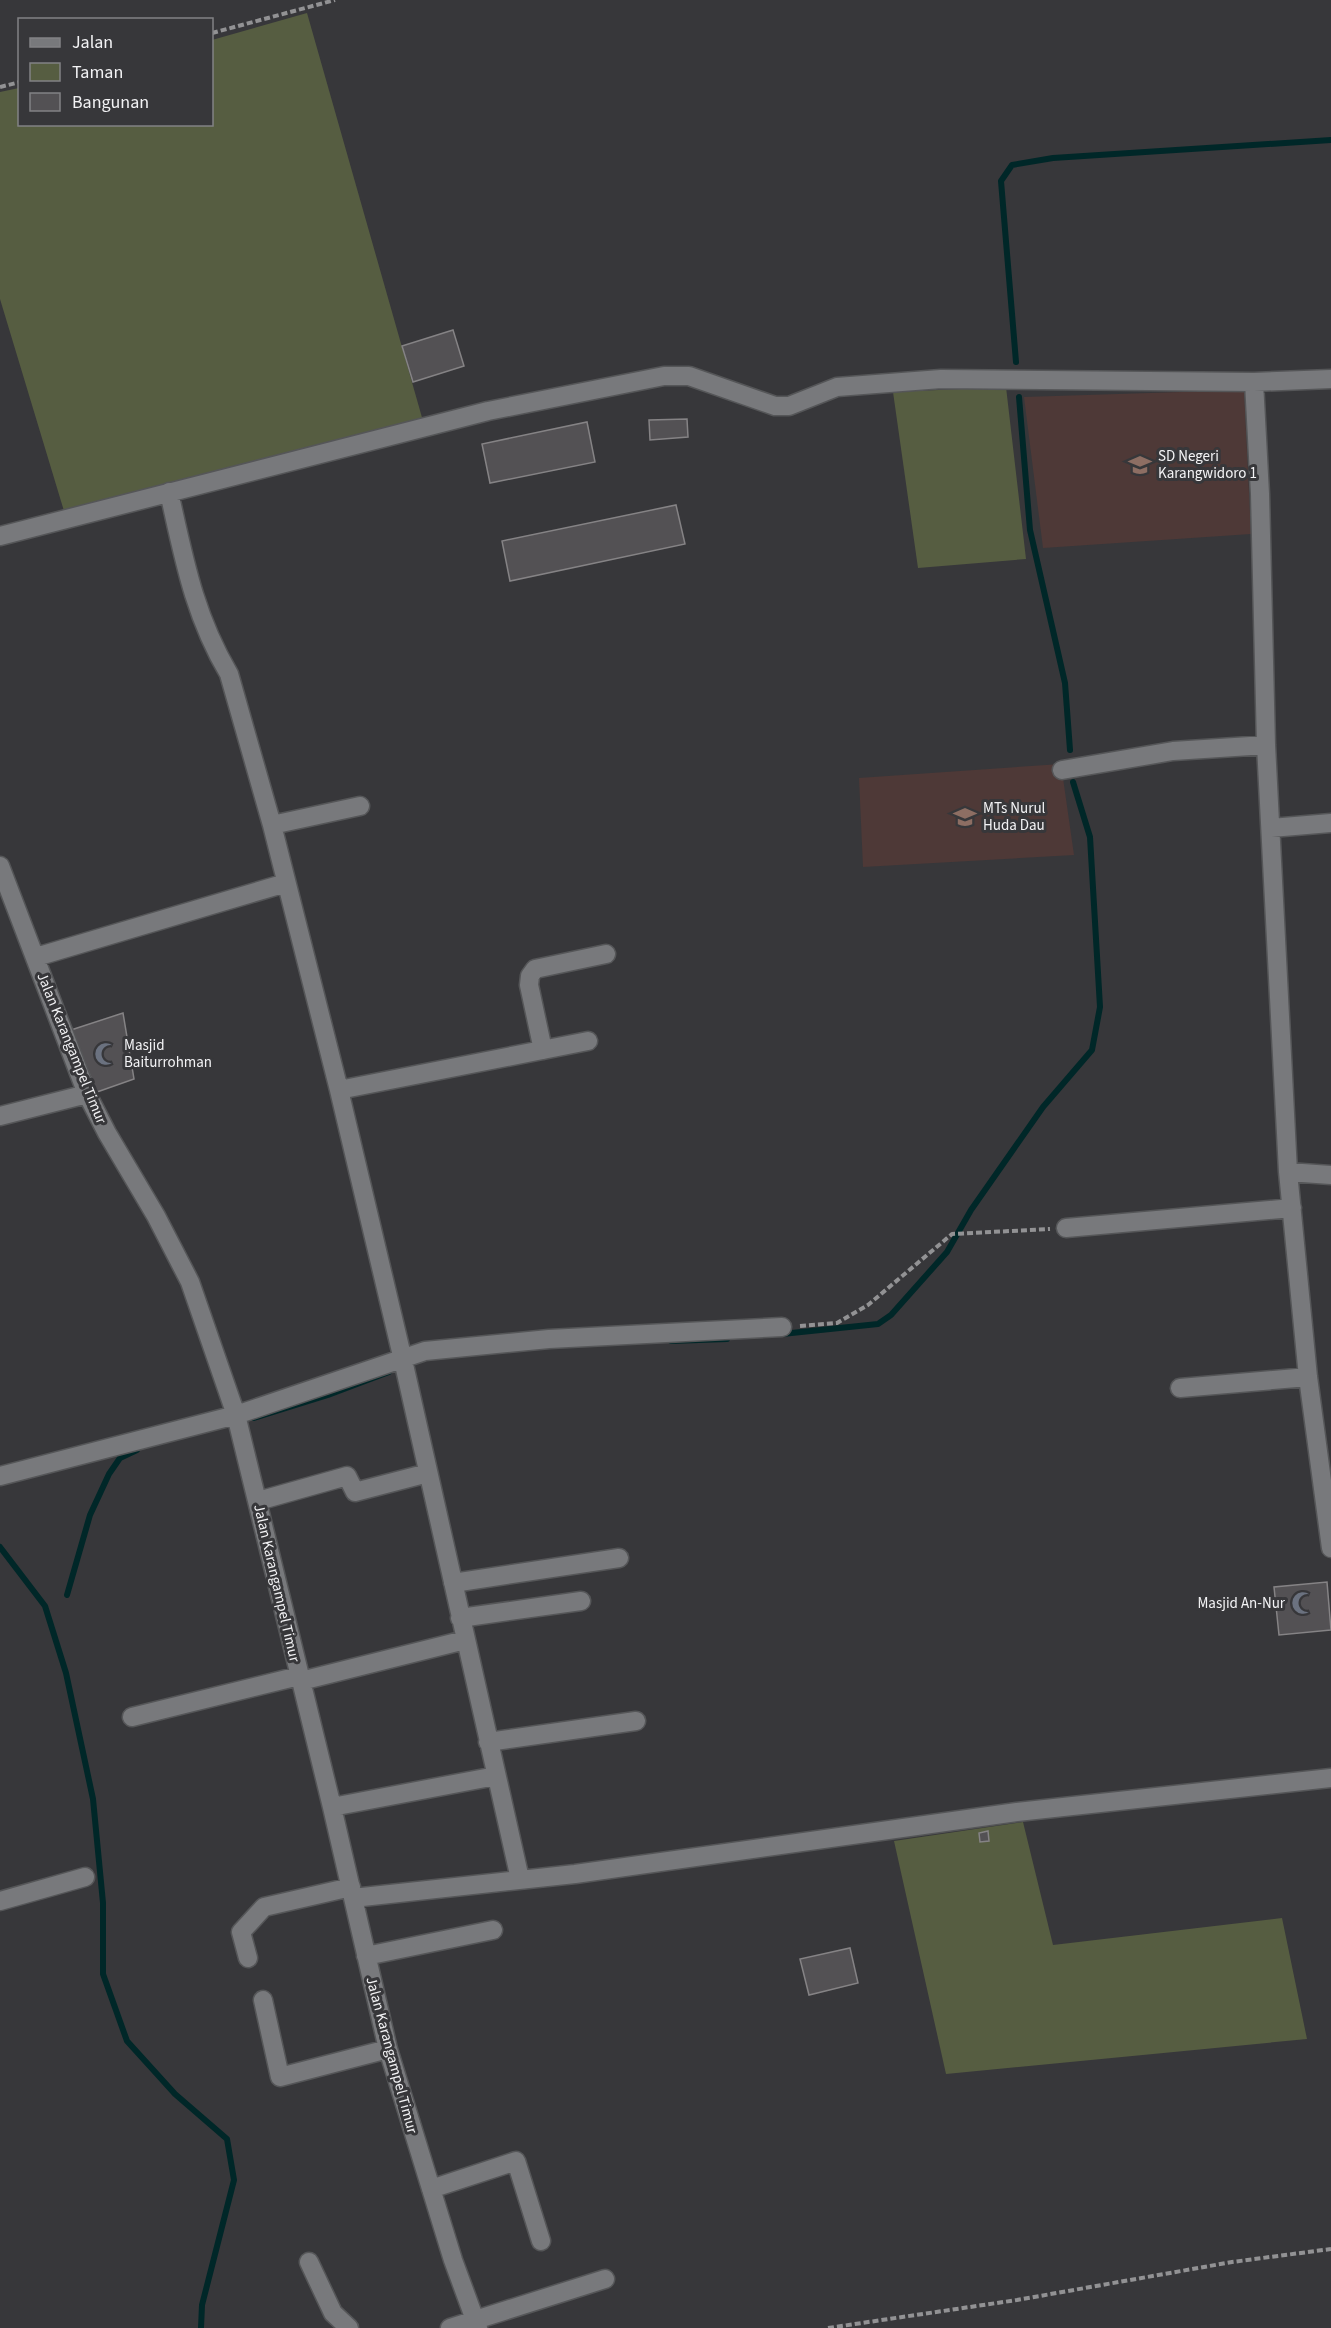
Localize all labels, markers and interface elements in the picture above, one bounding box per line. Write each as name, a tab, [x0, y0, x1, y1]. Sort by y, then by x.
legend	[18, 18, 213, 126]
text: Jalan	[72, 30, 113, 55]
text: Taman	[72, 60, 123, 85]
text: Bangunan	[72, 90, 149, 115]
place label: SD Negeri Karangwidoro 1	[1158, 446, 1257, 484]
school or university icon: SD Negeri Karangwidoro 1	[1127, 452, 1153, 478]
place label: MTs Nurul Huda Dau	[983, 798, 1046, 836]
school or university icon: MTs Nurul Huda Dau	[952, 804, 978, 830]
street label: Jalan Karangampel Timur	[32, 969, 112, 1128]
place label: Masjid Baiturrohman	[124, 1035, 212, 1073]
mosque icon: Masjid Baiturrohman	[93, 1041, 119, 1067]
street label: Jalan Karangampel Timur	[248, 1502, 305, 1665]
mosque icon: Masjid An-Nur	[1290, 1590, 1316, 1616]
place label: Masjid An-Nur	[1197, 1593, 1286, 1614]
street label: Jalan Karangampel Timur	[360, 1974, 423, 2137]

